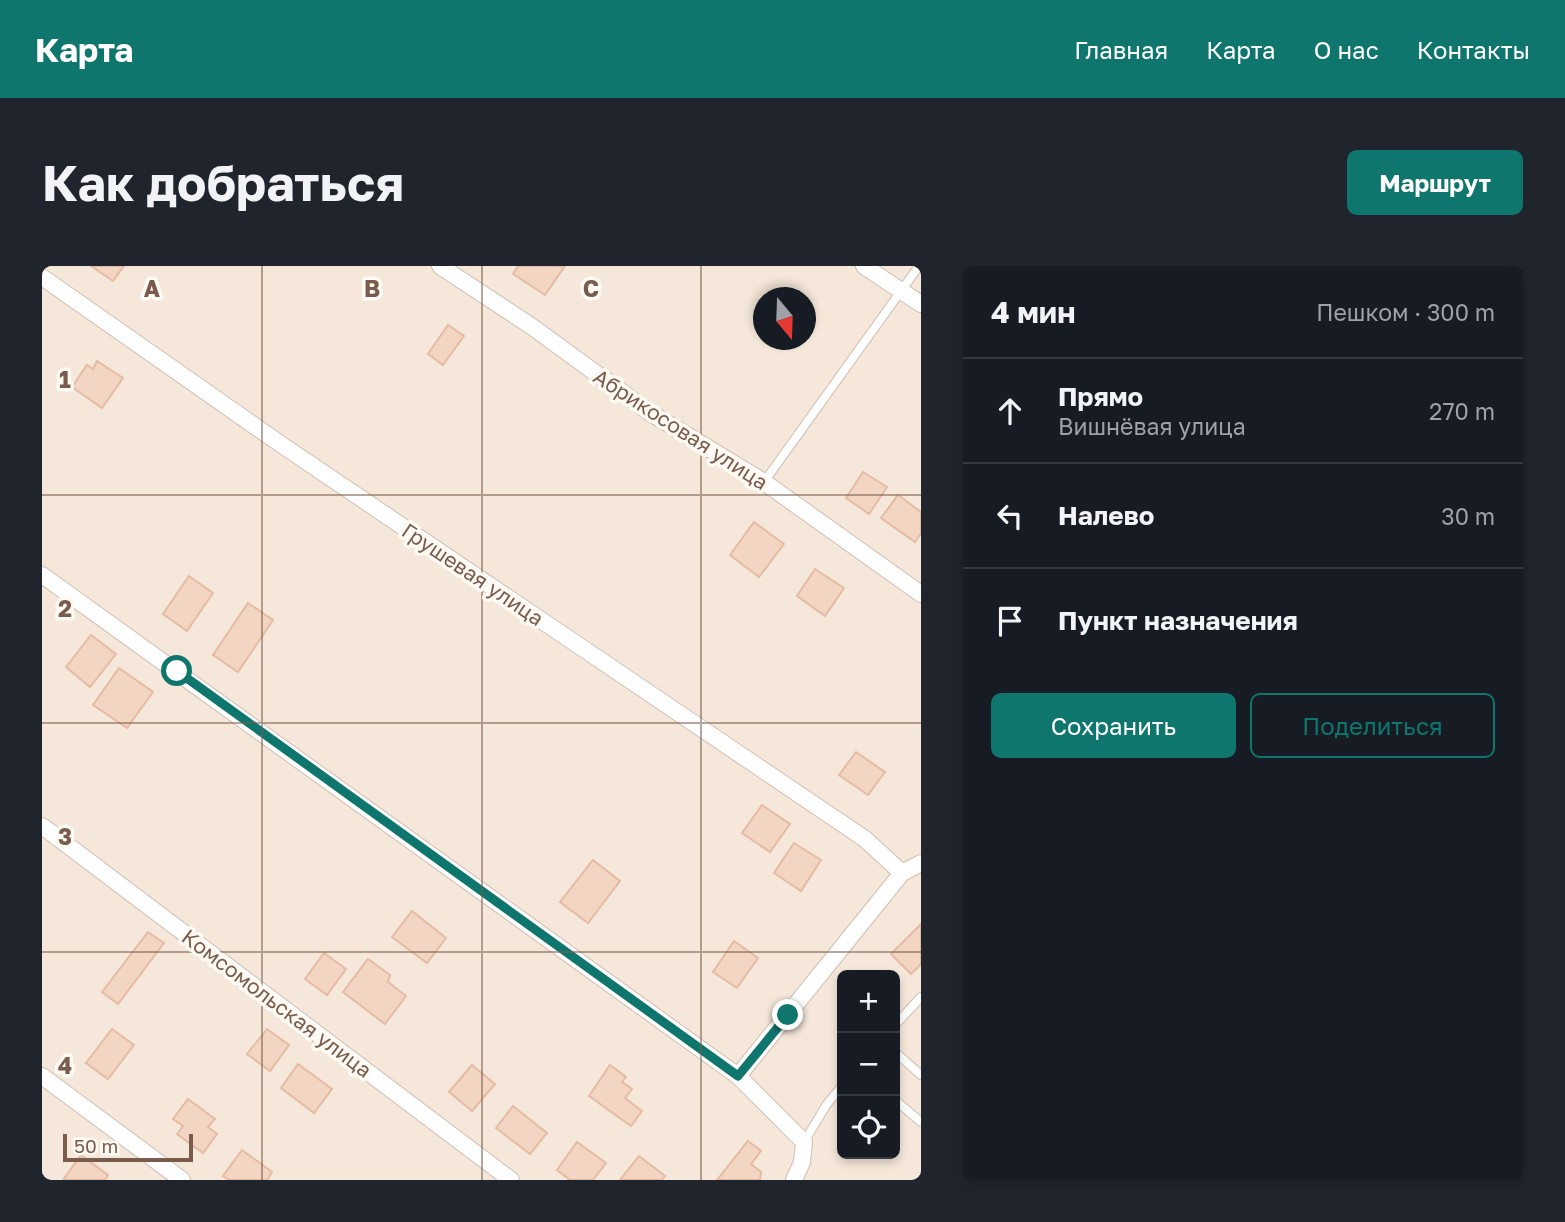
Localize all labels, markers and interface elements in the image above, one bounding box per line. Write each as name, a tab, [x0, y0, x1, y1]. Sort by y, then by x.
text: Карта	[35, 30, 134, 69]
text: Главная	[1074, 35, 1168, 64]
text: Карта	[1206, 35, 1276, 64]
text: О нас	[1314, 35, 1379, 64]
text: Контакты	[1417, 35, 1530, 64]
button: Маршрут	[1347, 150, 1523, 215]
text: Как добраться	[42, 153, 404, 212]
text: A	[144, 274, 161, 302]
text: B	[364, 274, 380, 302]
text: C	[583, 274, 599, 302]
north arrow	[753, 287, 816, 350]
text: 4 мин	[991, 294, 1075, 330]
text: Пешком · 300 m	[1316, 298, 1495, 326]
street label: Абрикосовая улица	[589, 363, 773, 495]
text: 1	[59, 365, 71, 393]
text: Прямо	[1058, 381, 1143, 412]
icon: ahead	[991, 392, 1029, 430]
text: 270 m	[1429, 397, 1495, 425]
text: Вишнёвая улица	[1058, 412, 1246, 440]
icon: left	[991, 497, 1029, 535]
text: Налево	[1058, 500, 1154, 531]
text: 30 m	[1441, 502, 1495, 530]
street label: Грушевая улица	[397, 517, 549, 631]
text: 2	[58, 594, 72, 622]
icon: arrive	[991, 602, 1029, 640]
text: Пункт назначения	[1058, 605, 1298, 636]
route start	[161, 655, 192, 686]
button: Сохранить	[991, 693, 1236, 758]
button: Поделиться	[1250, 693, 1495, 758]
text: 3	[58, 822, 72, 850]
street label: Комсомольская улица	[177, 923, 377, 1083]
map controls	[837, 970, 900, 1159]
button: +	[837, 970, 900, 1033]
route end	[772, 999, 803, 1030]
button: −	[837, 1033, 900, 1096]
text: 4	[58, 1051, 72, 1079]
button: locate	[837, 1096, 900, 1159]
scale bar	[63, 1131, 192, 1163]
text: 50 m	[74, 1134, 118, 1157]

